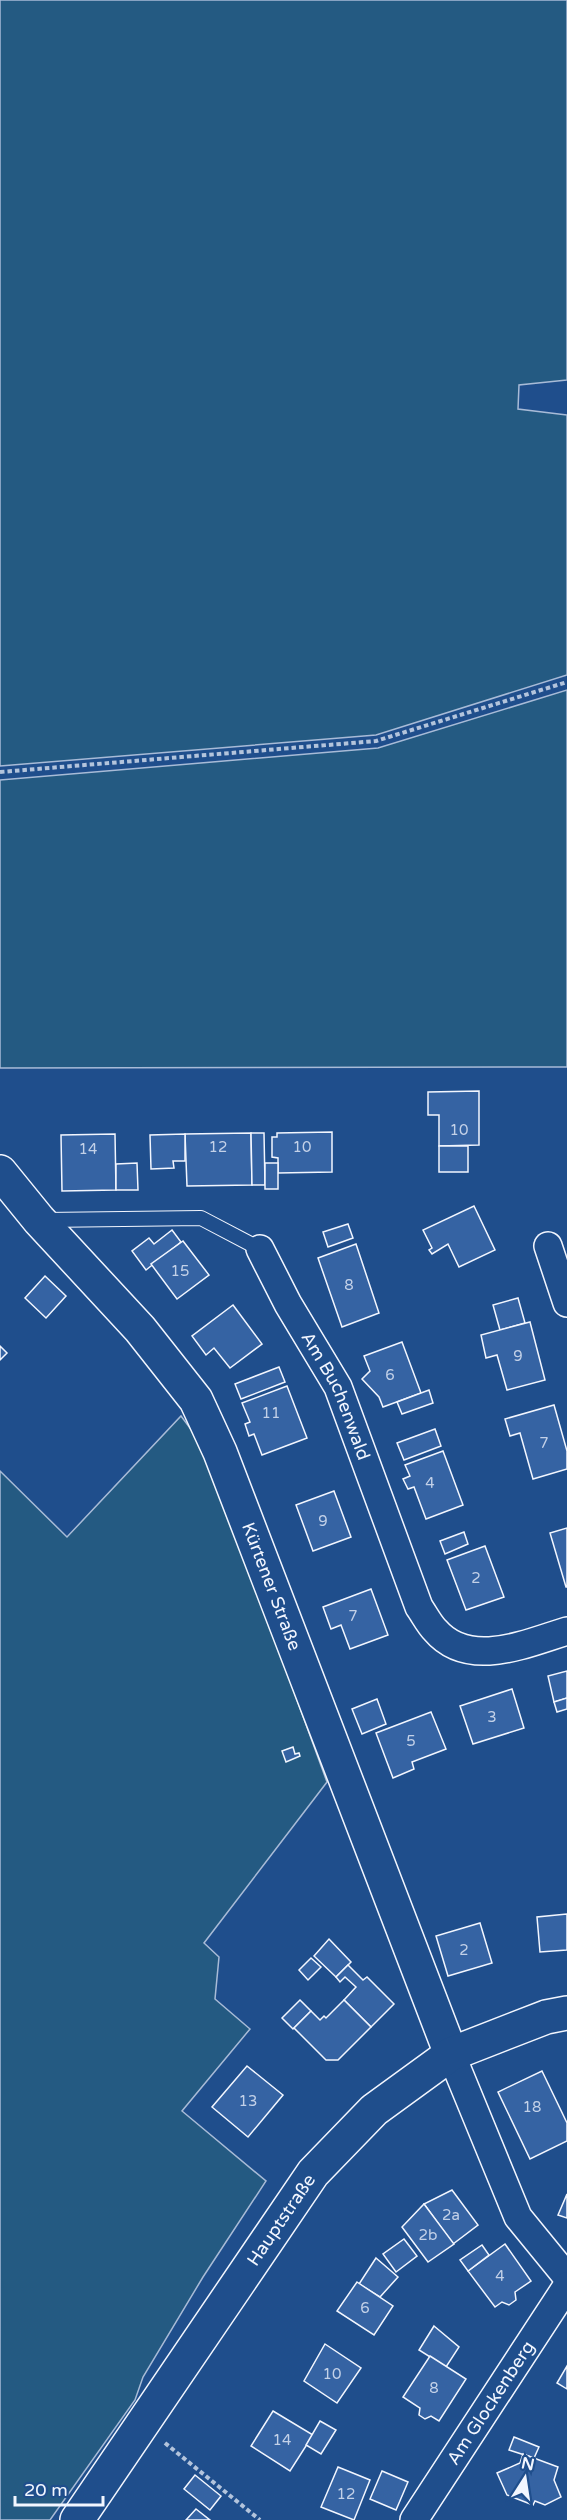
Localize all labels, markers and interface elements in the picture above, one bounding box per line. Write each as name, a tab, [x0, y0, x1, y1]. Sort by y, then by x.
house number: 10	[450, 1121, 468, 1139]
house number: 12	[209, 1138, 227, 1156]
house number: 10	[293, 1138, 311, 1156]
house number: 14	[79, 1140, 97, 1158]
house number: 15	[171, 1262, 189, 1280]
house number: 8	[344, 1276, 354, 1294]
street label: Am Buchenwald	[296, 1328, 375, 1463]
house number: 9	[513, 1347, 523, 1365]
house number: 6	[385, 1366, 395, 1384]
house number: 11	[262, 1404, 280, 1422]
house number: 7	[539, 1434, 549, 1452]
house number: 4	[425, 1474, 435, 1492]
house number: 9	[318, 1512, 328, 1530]
street label: Kürtener Straße	[237, 1519, 306, 1653]
house number: 2	[471, 1569, 481, 1587]
house number: 7	[348, 1607, 358, 1625]
house number: 3	[487, 1708, 497, 1726]
house number: 5	[406, 1732, 416, 1750]
house number: 2	[459, 1941, 469, 1959]
house number: 13	[239, 2092, 257, 2110]
house number: 18	[523, 2098, 541, 2116]
street label: Hauptstraße	[242, 2170, 320, 2270]
house number: 2a	[442, 2206, 460, 2224]
house number: 2b	[419, 2226, 437, 2244]
house number: 4	[495, 2267, 505, 2285]
house number: 6	[360, 2299, 370, 2317]
street label: Am Glockenberg	[442, 2337, 539, 2469]
house number: 10	[323, 2365, 341, 2383]
house number: 8	[429, 2379, 439, 2397]
house number: 14	[273, 2431, 291, 2449]
north arrow	[495, 2448, 555, 2508]
text: N	[520, 2453, 536, 2475]
scale bar	[15, 2469, 104, 2507]
text: 20 m	[24, 2479, 68, 2501]
house number: 12	[337, 2485, 355, 2503]

